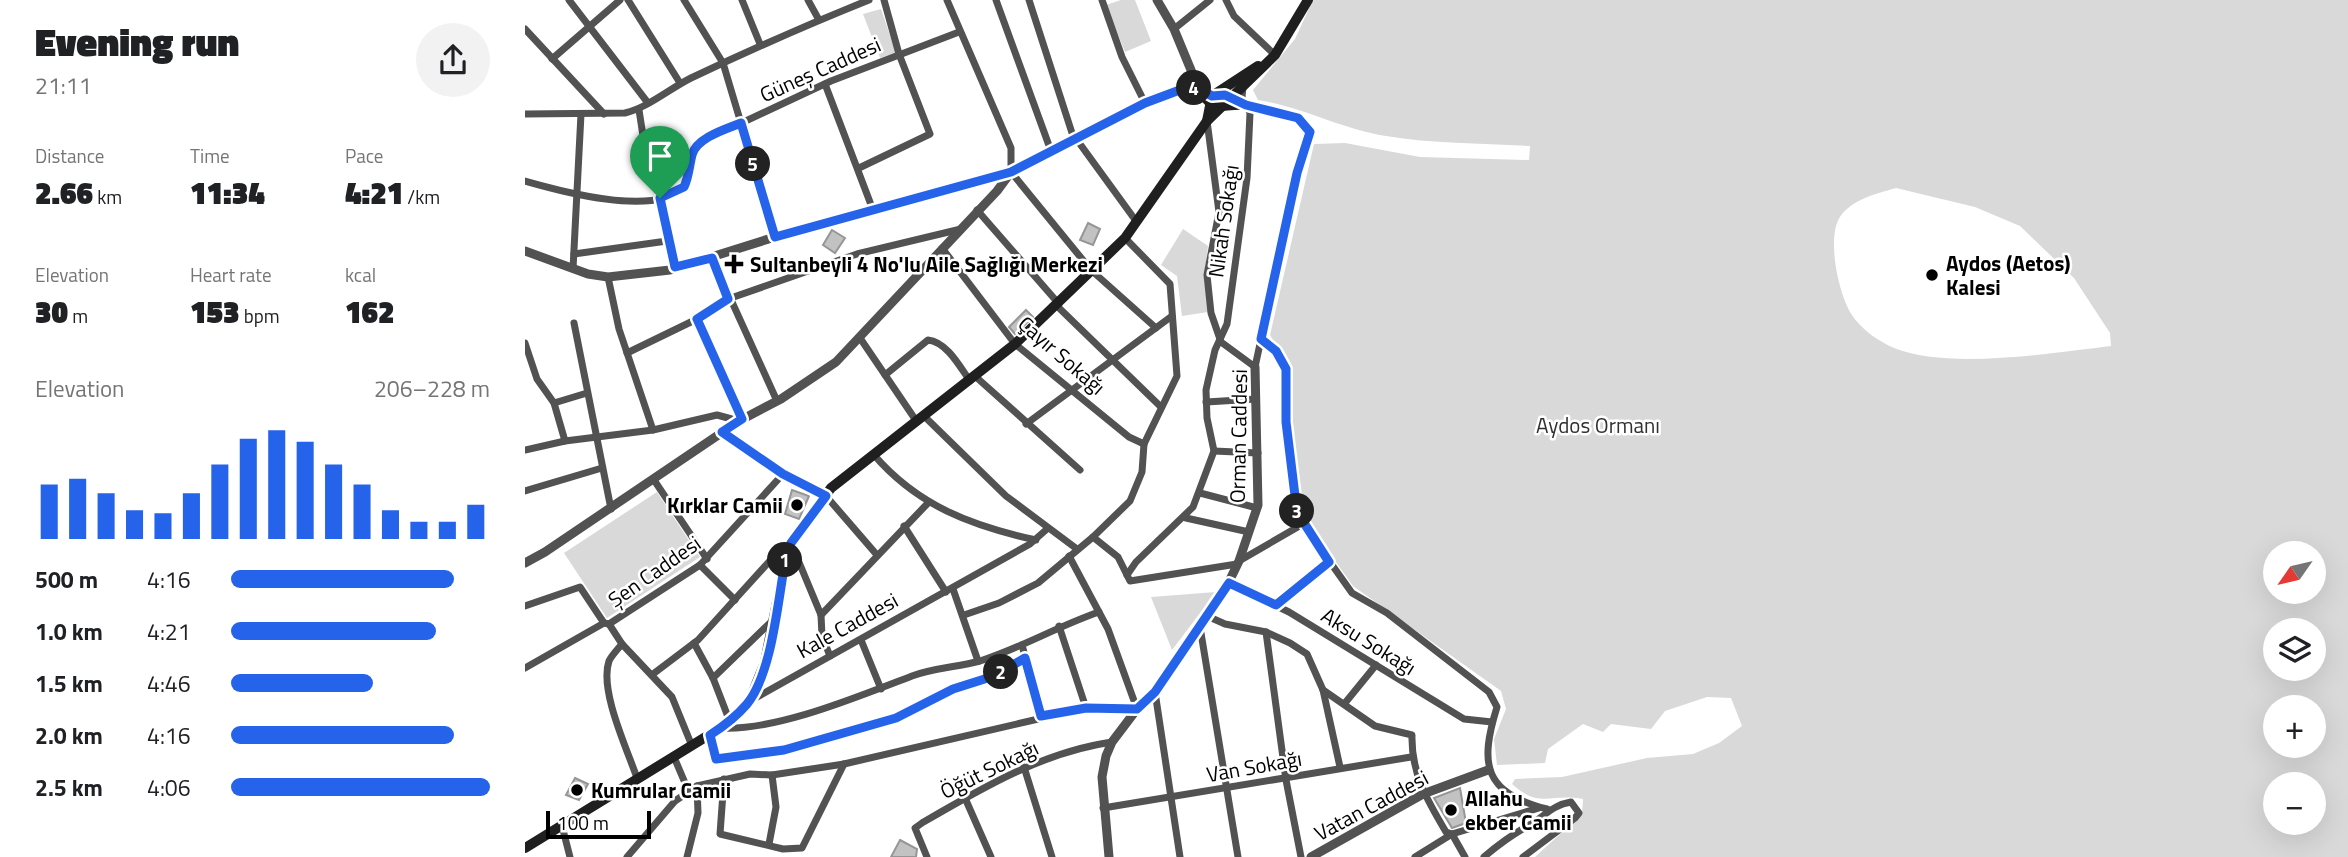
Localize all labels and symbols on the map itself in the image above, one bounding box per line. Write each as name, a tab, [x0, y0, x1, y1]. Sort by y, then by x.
street label: Güneş Caddesi	[754, 28, 886, 110]
pin: 4	[1177, 70, 1211, 106]
pin	[630, 126, 690, 198]
pin: 5	[735, 146, 771, 182]
street label: Nikah Sokağı	[1199, 163, 1247, 279]
place label: Aydos (Aetos) Kalesi	[1946, 247, 2071, 303]
place label: Sultanbeyli 4 No'lu Aile Sağlığı Merkezi	[750, 248, 1103, 280]
marker: Sultanbeyli 4 No'lu Aile Sağlığı Merkezi	[724, 254, 744, 274]
marker: Aydos (Aetos) Kalesi	[1924, 267, 1940, 283]
street label: Çayır Sokağı	[1011, 308, 1113, 402]
street label: Orman Caddesi	[1221, 369, 1255, 503]
park label: Aydos Ormanı	[1536, 409, 1660, 441]
place label: Kırklar Camii	[667, 489, 783, 521]
pin: 3	[1279, 494, 1315, 528]
marker: Kırklar Camii	[789, 497, 805, 513]
street label: Şen Caddesi	[601, 527, 707, 615]
north arrow	[2263, 541, 2326, 604]
pin: 1	[768, 542, 803, 578]
street label: Kale Caddesi	[790, 584, 904, 666]
street label: Aksu Sokağı	[1315, 599, 1423, 683]
pin: 2	[983, 654, 1019, 690]
street label: Öğüt Sokağı	[934, 731, 1044, 807]
street label: Van Sokağı	[1204, 742, 1304, 790]
street label: Vatan Caddesi	[1308, 762, 1434, 848]
place label: Kumrular Camii	[591, 774, 731, 806]
marker: Kumrular Camii	[569, 782, 585, 798]
place label: Allahu ekber Camii	[1465, 782, 1572, 838]
marker: Allahu ekber Camii	[1443, 802, 1459, 818]
scale bar	[546, 808, 651, 840]

